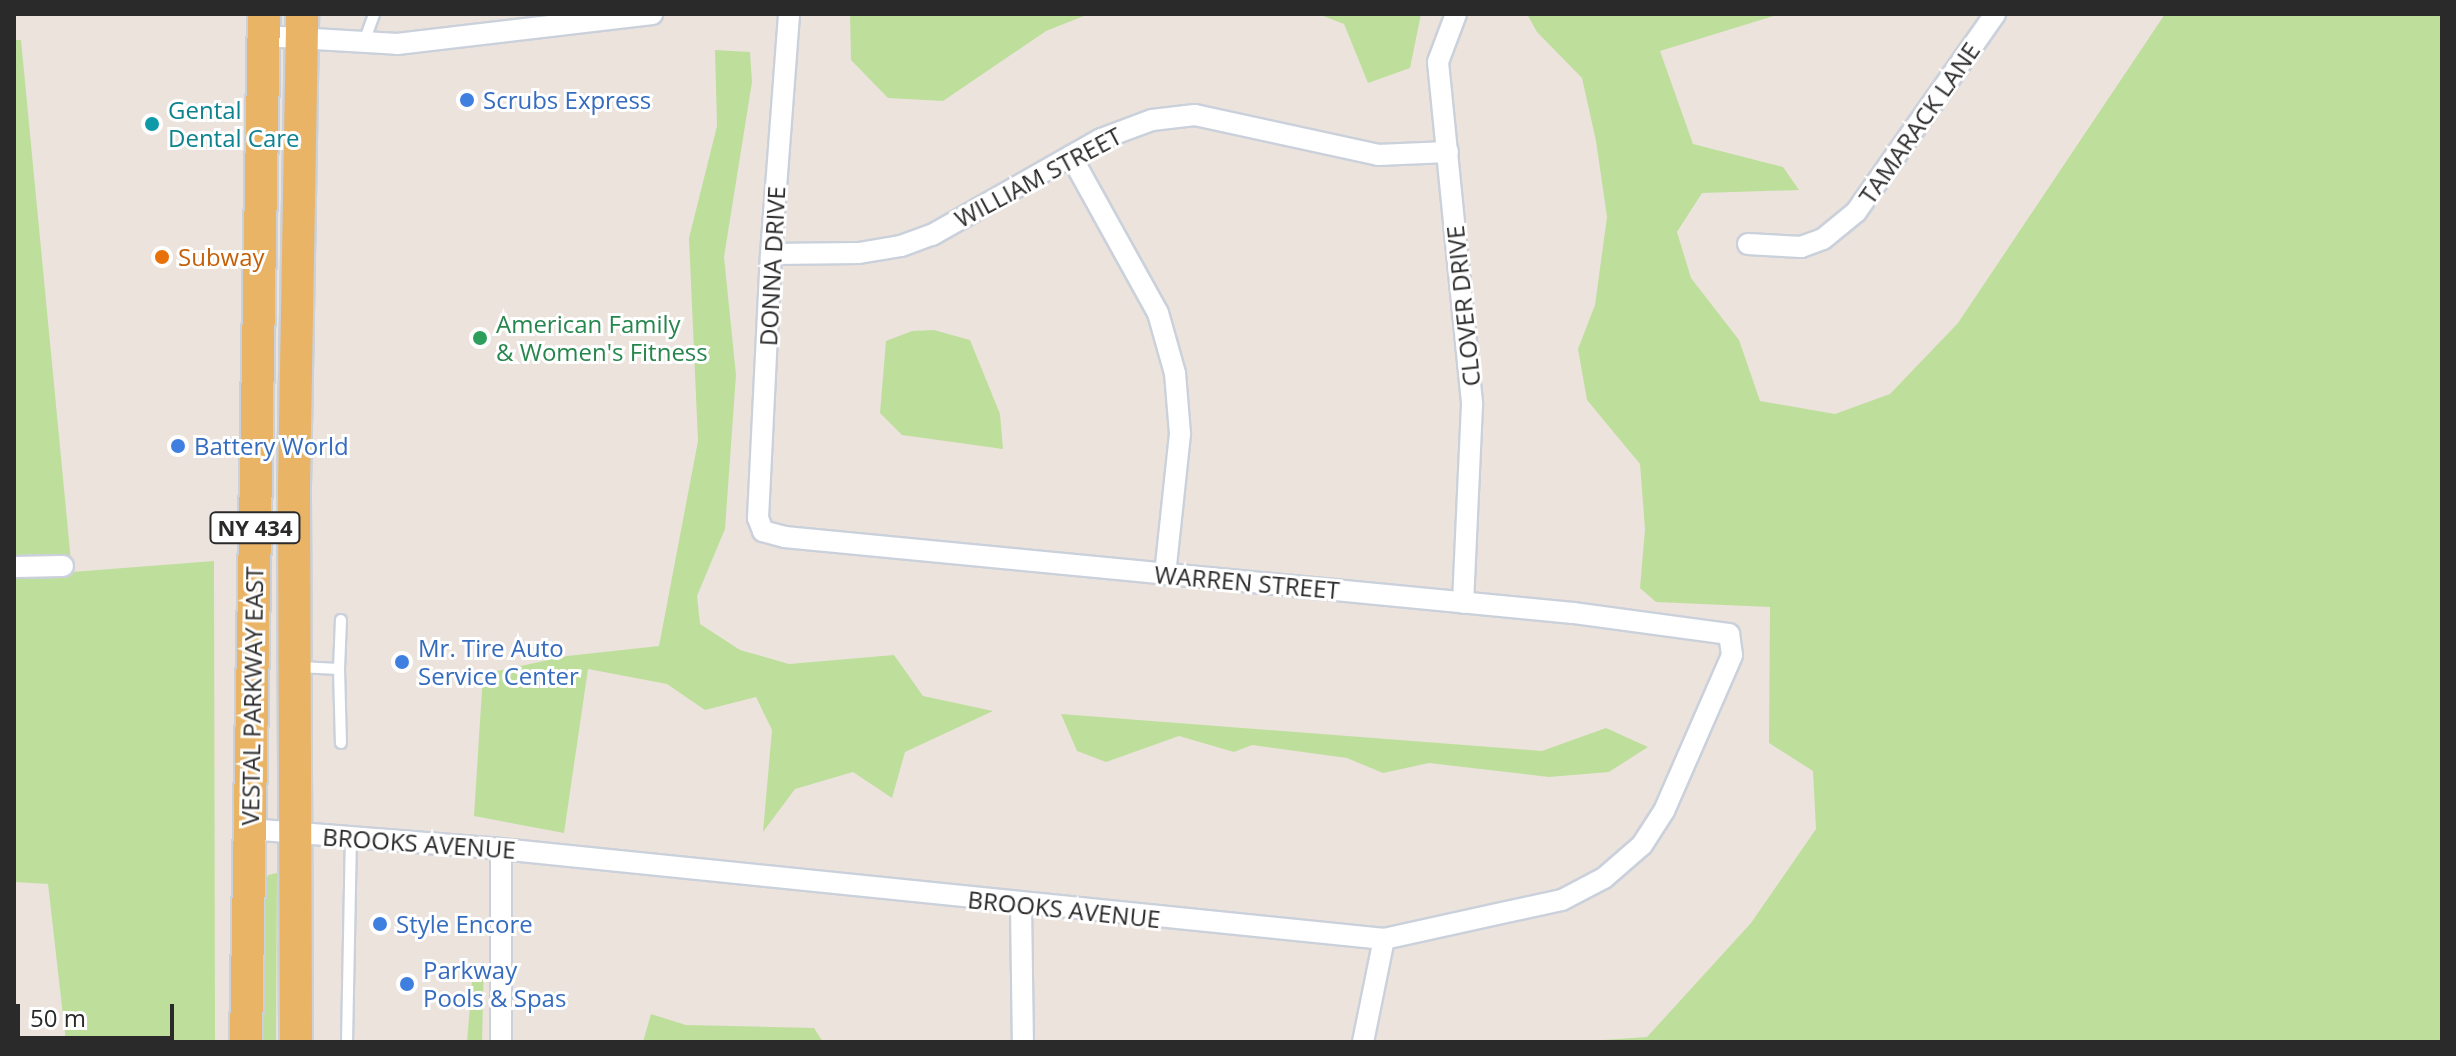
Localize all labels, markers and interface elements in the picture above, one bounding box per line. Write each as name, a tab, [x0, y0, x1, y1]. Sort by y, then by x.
street label: TAMARACK LANE	[1853, 37, 1985, 209]
place label: Scrubs Express	[483, 86, 651, 114]
marker: Scrubs Express	[458, 91, 476, 109]
place label: Gental Dental Care	[168, 96, 300, 152]
marker: Gental Dental Care	[143, 115, 161, 133]
street label: WILLIAM STREET	[950, 121, 1126, 233]
street label: DONNA DRIVE	[753, 185, 791, 347]
street label: CLOVER DRIVE	[1440, 224, 1486, 388]
place label: Subway	[178, 243, 265, 271]
marker: Subway	[153, 248, 171, 266]
place label: American Family & Women's Fitness	[496, 310, 708, 366]
marker: American Family & Women's Fitness	[471, 329, 489, 347]
place label: Battery World	[194, 432, 349, 460]
marker: Battery World	[169, 437, 187, 455]
road number: NY 434	[209, 510, 301, 546]
street label: WARREN STREET	[1153, 560, 1341, 604]
street label: VESTAL PARKWAY EAST	[235, 566, 269, 826]
place label: Mr. Tire Auto Service Center	[418, 634, 579, 690]
marker: Mr. Tire Auto Service Center	[393, 653, 411, 671]
street label: BROOKS AVENUE	[321, 822, 517, 864]
street label: BROOKS AVENUE	[966, 885, 1162, 933]
place label: Style Encore	[396, 910, 533, 938]
marker: Style Encore	[371, 915, 389, 933]
place label: Parkway Pools & Spas	[423, 956, 566, 1012]
marker: Parkway Pools & Spas	[398, 975, 416, 993]
scale bar	[20, 988, 178, 1038]
text: 50 m	[30, 1001, 86, 1034]

